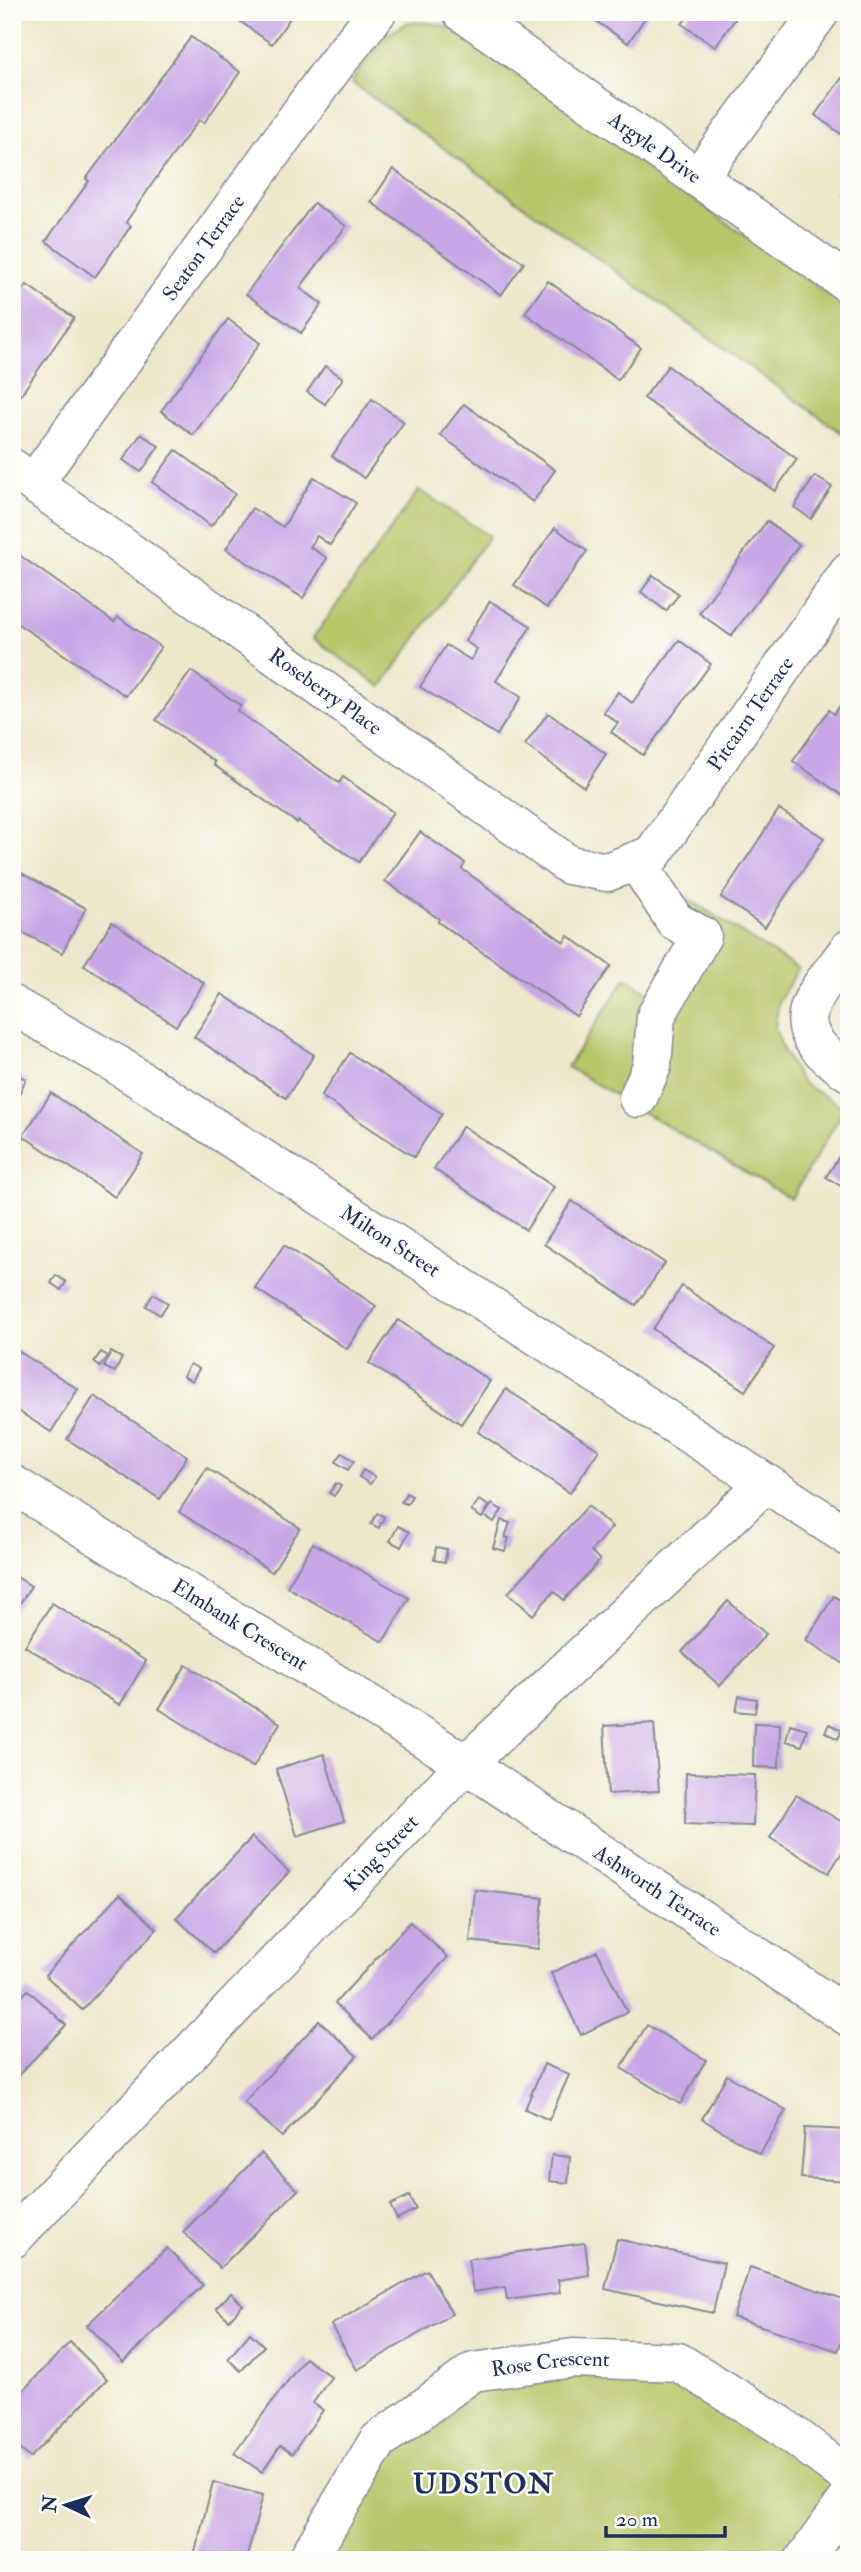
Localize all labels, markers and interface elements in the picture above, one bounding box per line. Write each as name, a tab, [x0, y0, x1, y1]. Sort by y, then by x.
street label: Argyle Drive	[603, 105, 707, 190]
street label: Seaton Terrace	[156, 189, 251, 306]
street label: Roseberry Place	[264, 642, 388, 741]
street label: Pitcairn Terrace	[701, 651, 800, 776]
street label: Milton Street	[335, 1199, 446, 1283]
street label: Elmbank Crescent	[167, 1573, 313, 1677]
street label: King Street	[338, 1809, 424, 1897]
street label: Ashworth Terrace	[588, 1838, 727, 1943]
street label: Rose Crescent	[489, 2344, 610, 2383]
district label: UDSTON	[413, 2467, 555, 2502]
north arrow	[32, 2470, 102, 2540]
text: N	[37, 2494, 63, 2514]
scale bar	[606, 2495, 724, 2539]
text: 20 m	[616, 2506, 658, 2533]

